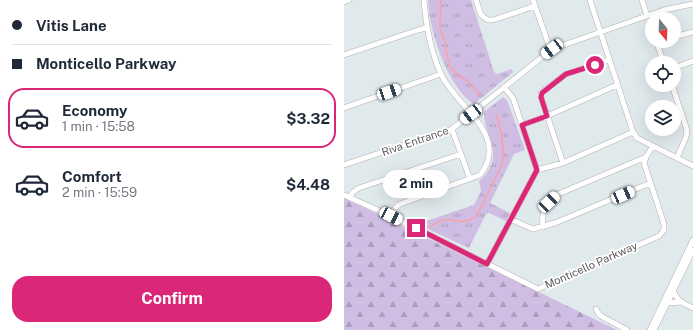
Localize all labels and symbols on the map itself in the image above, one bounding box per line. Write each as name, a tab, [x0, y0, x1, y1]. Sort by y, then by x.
north arrow	[645, 12, 681, 48]
car	[539, 37, 565, 61]
route start	[586, 56, 604, 74]
car	[376, 82, 402, 102]
car	[458, 102, 484, 126]
street label: Riva Entrance	[380, 124, 450, 158]
callout: 2 min	[383, 170, 449, 198]
car	[610, 185, 636, 205]
car	[536, 189, 562, 215]
car	[378, 205, 404, 227]
route end	[407, 219, 425, 237]
street label: Monticello Parkway	[543, 239, 639, 291]

